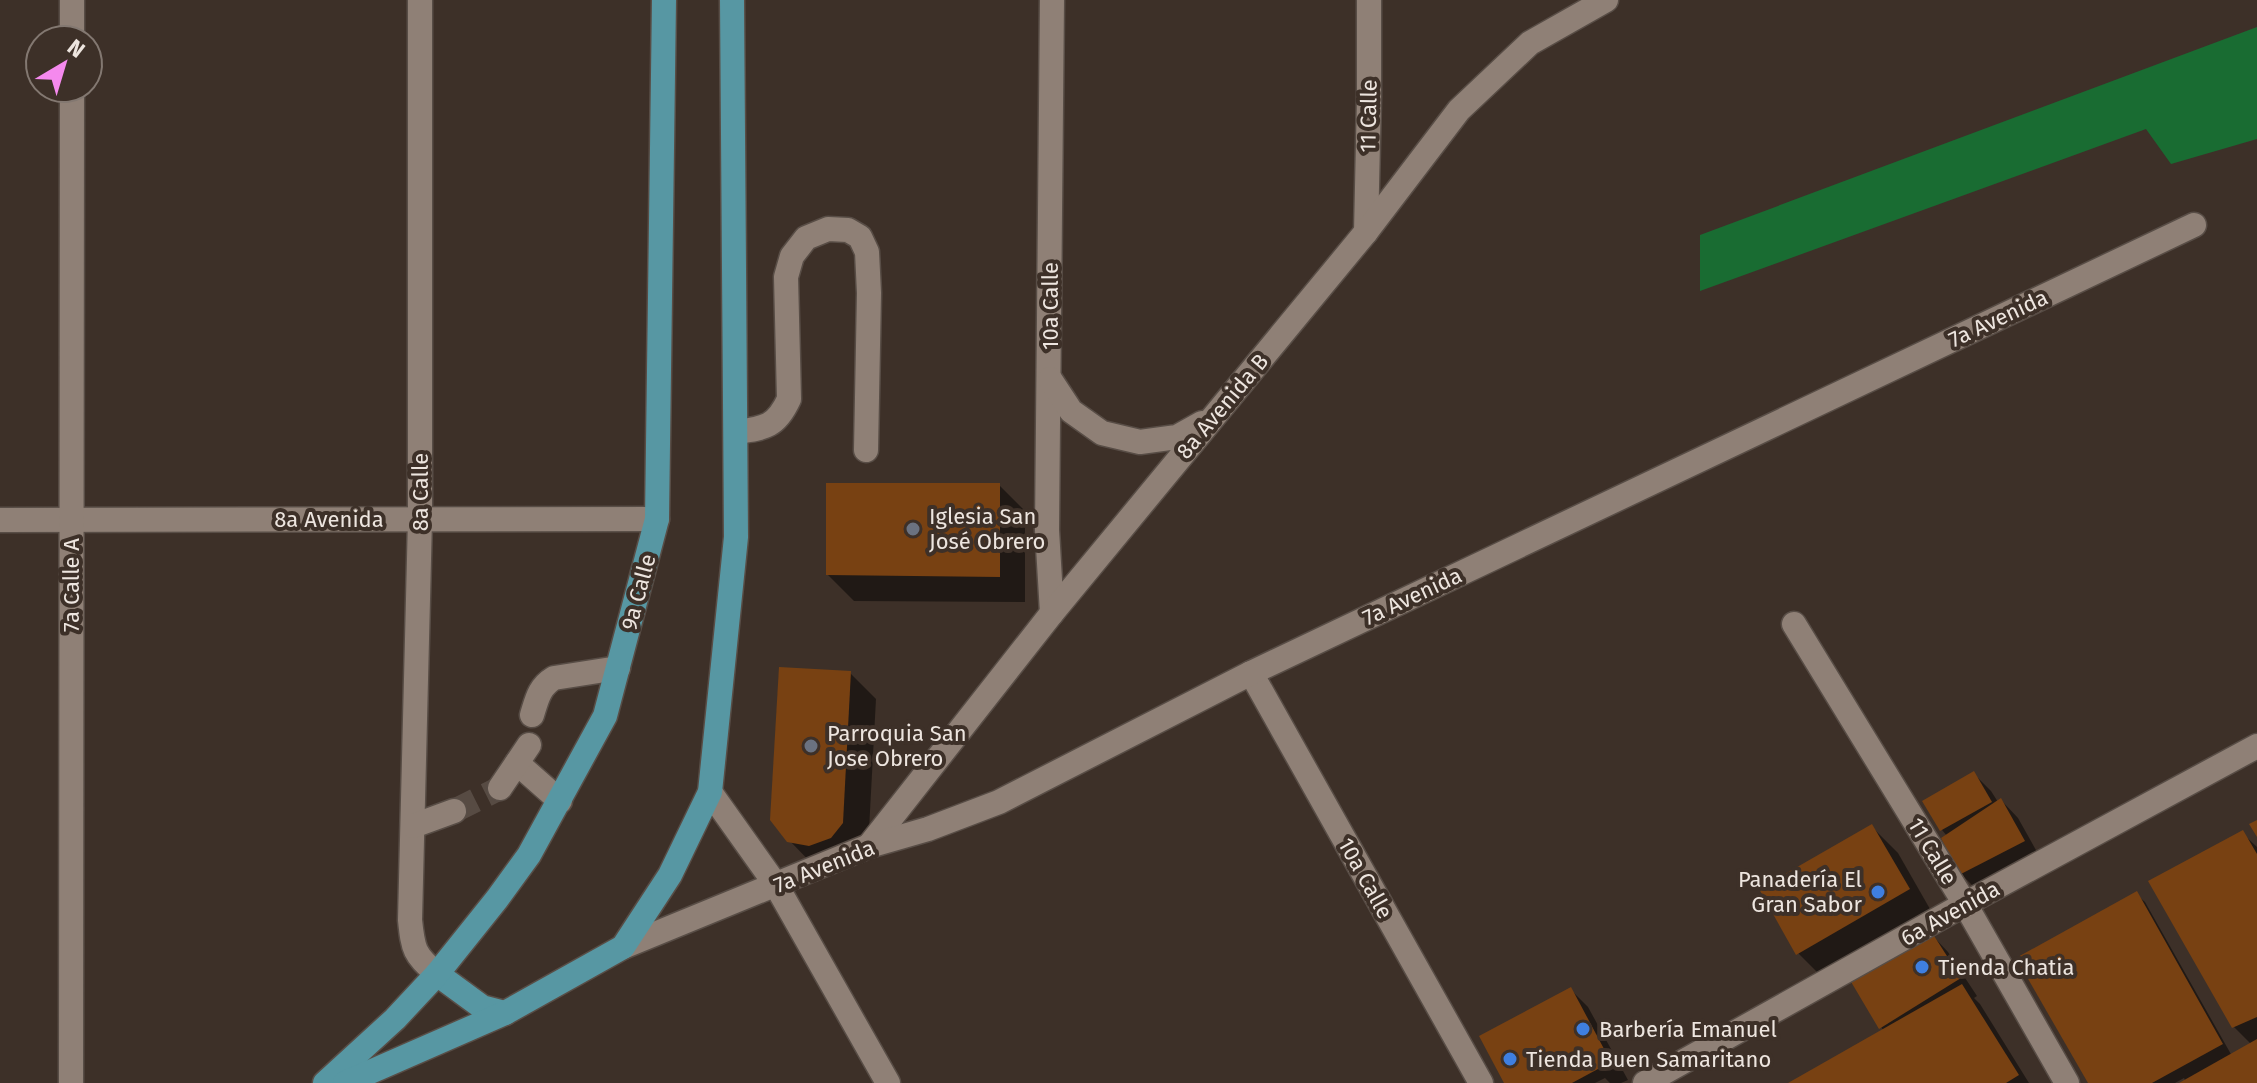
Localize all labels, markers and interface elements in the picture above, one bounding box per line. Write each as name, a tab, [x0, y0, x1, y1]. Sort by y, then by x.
north arrow	[24, 24, 104, 104]
text: N	[62, 34, 90, 64]
street label: 11 Calle	[1354, 79, 1383, 153]
street label: 10a Calle	[1037, 262, 1064, 350]
street label: 7a Avenida	[1944, 284, 2052, 353]
street label: 8a Avenida B	[1171, 348, 1274, 464]
street label: 8a Calle	[407, 453, 434, 531]
place label: Iglesia San José Obrero	[929, 503, 1045, 555]
street label: 8a Avenida	[274, 506, 384, 533]
marker: Iglesia San José Obrero	[904, 520, 922, 538]
street label: 7a Calle A	[58, 538, 85, 632]
street label: 9a Calle	[615, 551, 662, 633]
street label: 7a Avenida	[1358, 562, 1466, 631]
place label: Parroquia San Jose Obrero	[827, 720, 967, 772]
marker: Parroquia San Jose Obrero	[802, 737, 820, 755]
street label: 11 Calle	[1902, 813, 1963, 890]
street label: 10a Calle	[1332, 833, 1399, 923]
street label: 7a Avenida	[770, 834, 879, 899]
place label: Panadería El Gran Sabor	[1738, 866, 1862, 918]
street label: 6a Avenida	[1896, 875, 2004, 952]
marker: Panadería El Gran Sabor	[1869, 883, 1887, 901]
place label: Tienda Chatia	[1938, 954, 2075, 981]
marker: Tienda Chatia	[1913, 958, 1931, 976]
place label: Barbería Emanuel	[1599, 1016, 1777, 1043]
marker: Barbería Emanuel	[1574, 1020, 1592, 1038]
place label: Tienda Buen Samaritano	[1526, 1046, 1771, 1073]
marker: Tienda Buen Samaritano	[1501, 1050, 1519, 1068]

